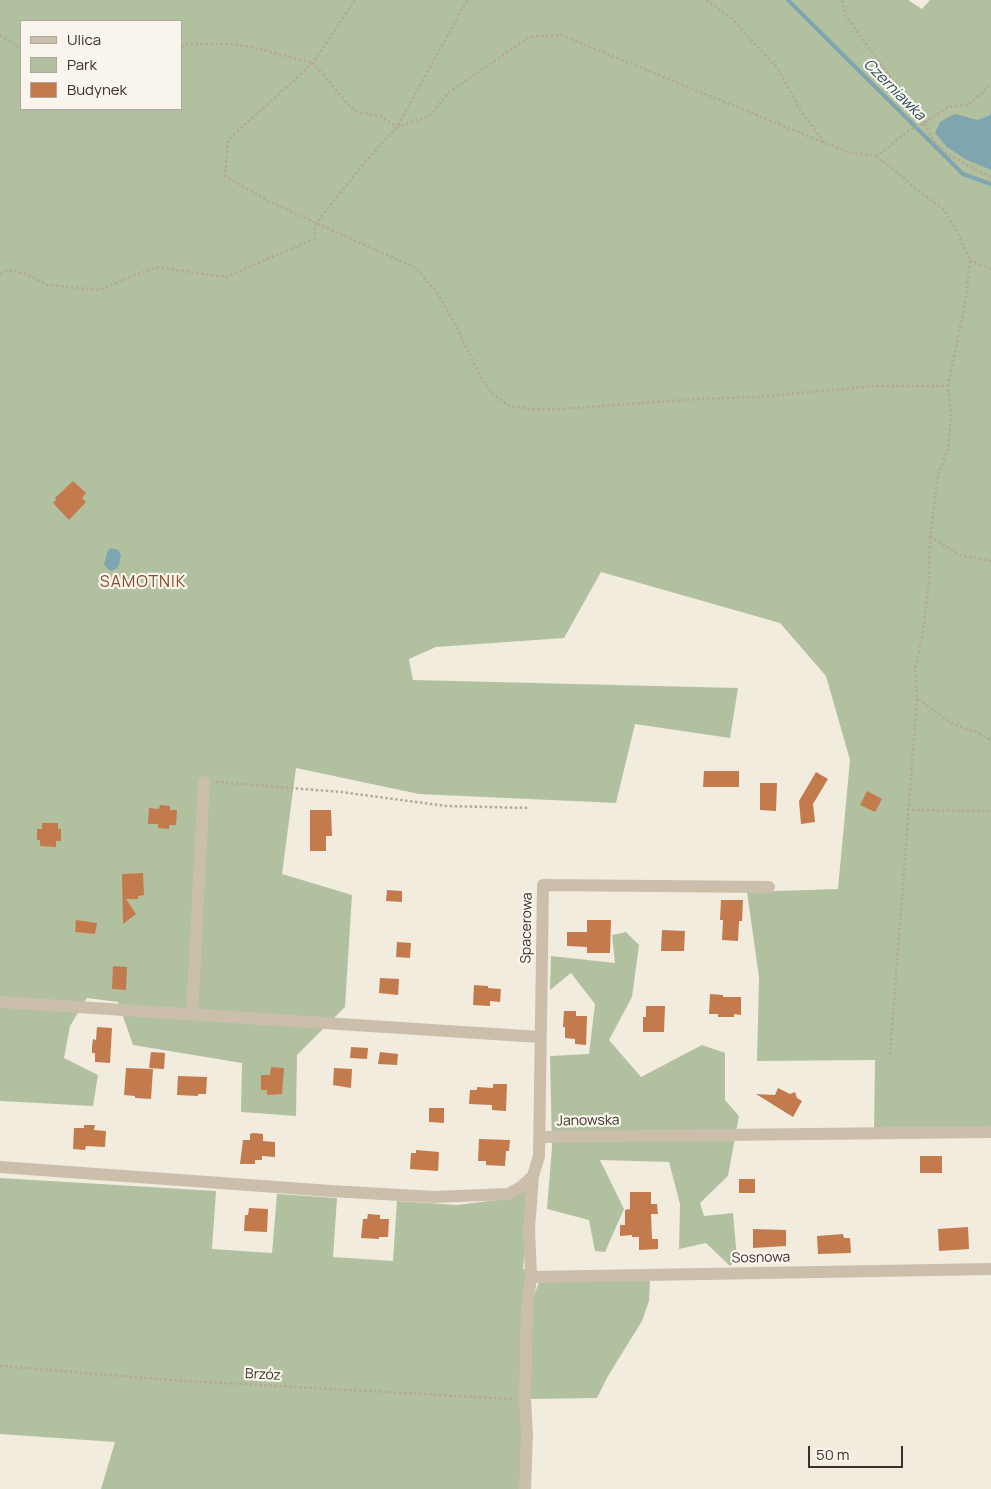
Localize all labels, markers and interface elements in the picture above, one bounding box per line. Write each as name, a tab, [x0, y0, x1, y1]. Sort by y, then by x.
legend	[20, 20, 182, 110]
text: Ulica	[67, 29, 101, 50]
text: Park	[67, 54, 97, 75]
water label: Czerniawka	[859, 55, 929, 125]
text: Budynek	[67, 79, 127, 100]
district label: SAMOTNIK	[99, 573, 187, 593]
street label: Spacerowa	[518, 892, 536, 964]
street label: Janowska	[556, 1112, 620, 1130]
street label: Sosnowa	[732, 1249, 790, 1267]
street label: Brzóz	[245, 1366, 281, 1384]
scale bar	[811, 1436, 906, 1468]
text: 50 m	[816, 1444, 850, 1465]

